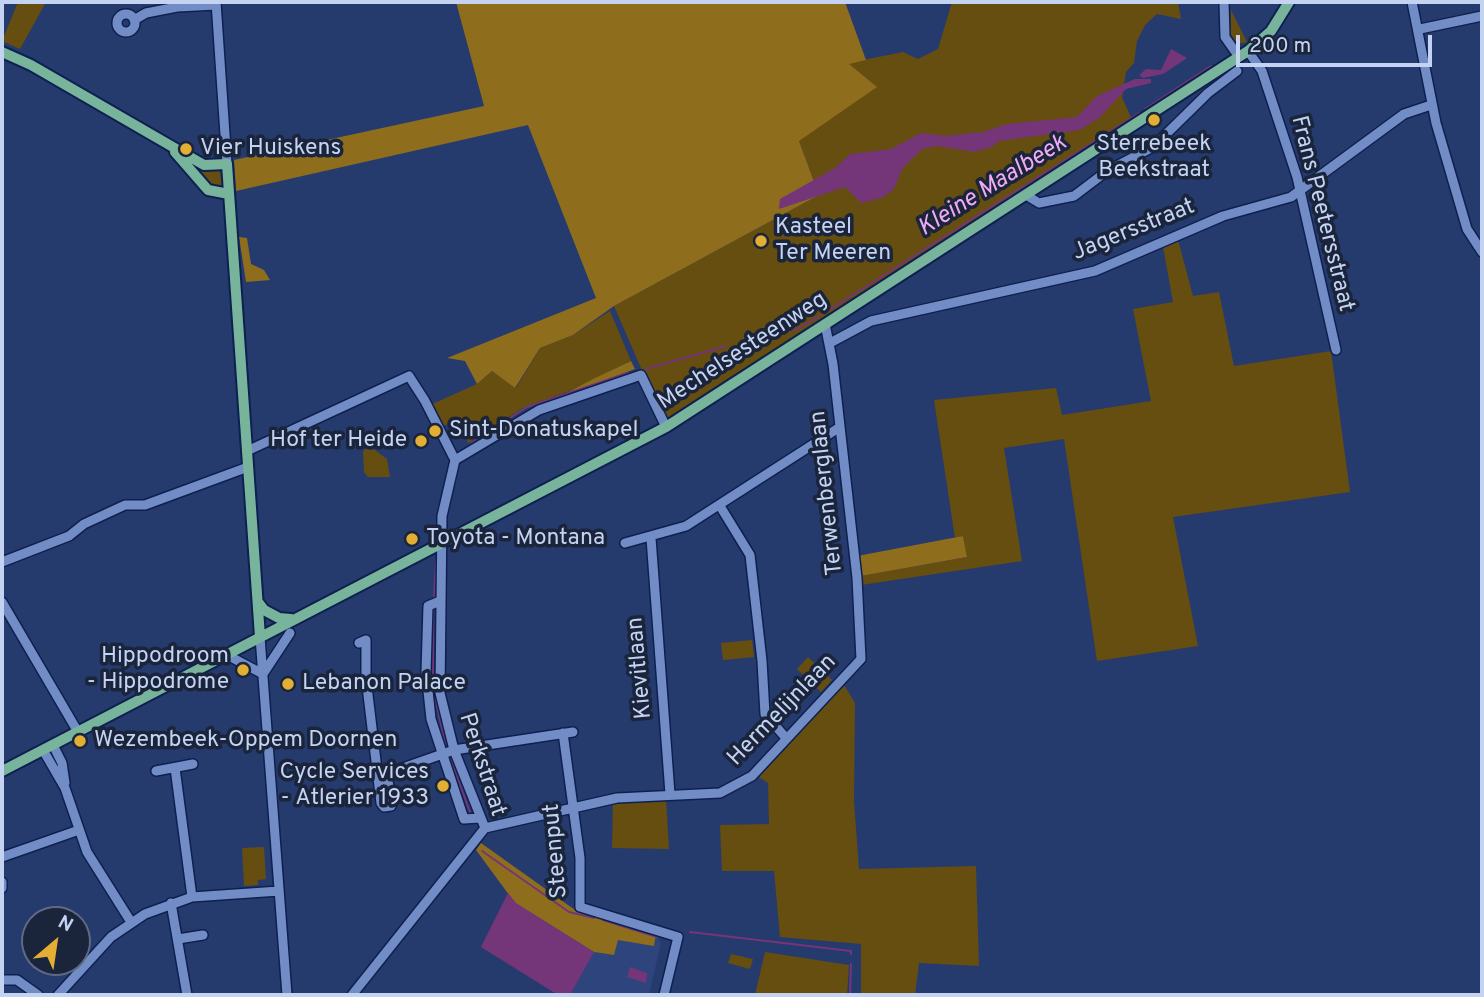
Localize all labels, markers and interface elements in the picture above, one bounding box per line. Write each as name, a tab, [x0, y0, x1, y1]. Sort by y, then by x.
scale bar	[1239, 21, 1435, 65]
text: 200 m	[1249, 33, 1311, 60]
marker: Sterrebeek Beekstraat	[1146, 112, 1162, 128]
street label: Frans Peetersstraat	[1283, 113, 1359, 315]
water label: Kleine Maalbeek	[913, 130, 1073, 244]
place label: Sterrebeek Beekstraat	[1097, 131, 1211, 185]
place label: Vier Huiskens	[200, 135, 341, 163]
marker: Vier Huiskens	[178, 141, 194, 157]
street label: Jagersstraat	[1069, 194, 1199, 268]
place label: Kasteel Ter Meeren	[775, 214, 891, 268]
marker: Kasteel Ter Meeren	[753, 233, 769, 249]
street label: Mechelsesteenweg	[653, 287, 833, 417]
street label: Terwenberglaan	[806, 409, 850, 577]
place label: Sint-Donatuskapel	[449, 417, 638, 445]
marker: Sint-Donatuskapel	[427, 423, 443, 439]
place label: Hof ter Heide	[270, 427, 407, 455]
marker: Hof ter Heide	[413, 433, 429, 449]
place label: Toyota - Montana	[426, 525, 605, 553]
marker: Toyota - Montana	[404, 531, 420, 547]
street label: Kievitlaan	[623, 616, 659, 720]
place label: Hippodroom - Hippodrome	[87, 643, 229, 697]
street label: Hermelijnlaan	[723, 649, 843, 773]
marker: Hippodroom - Hippodrome	[235, 662, 251, 678]
place label: Lebanon Palace	[302, 670, 466, 698]
marker: Lebanon Palace	[280, 676, 296, 692]
street label: Perkstraat	[451, 710, 511, 820]
place label: Wezembeek-Oppem Doornen	[94, 727, 397, 755]
marker: Wezembeek-Oppem Doornen	[72, 733, 88, 749]
place label: Cycle Services - Atlerier 1933	[280, 759, 429, 813]
marker: Cycle Services - Atlerier 1933	[435, 778, 451, 794]
street label: Steenput	[539, 802, 575, 900]
north arrow	[21, 906, 91, 976]
text: N	[53, 911, 77, 938]

